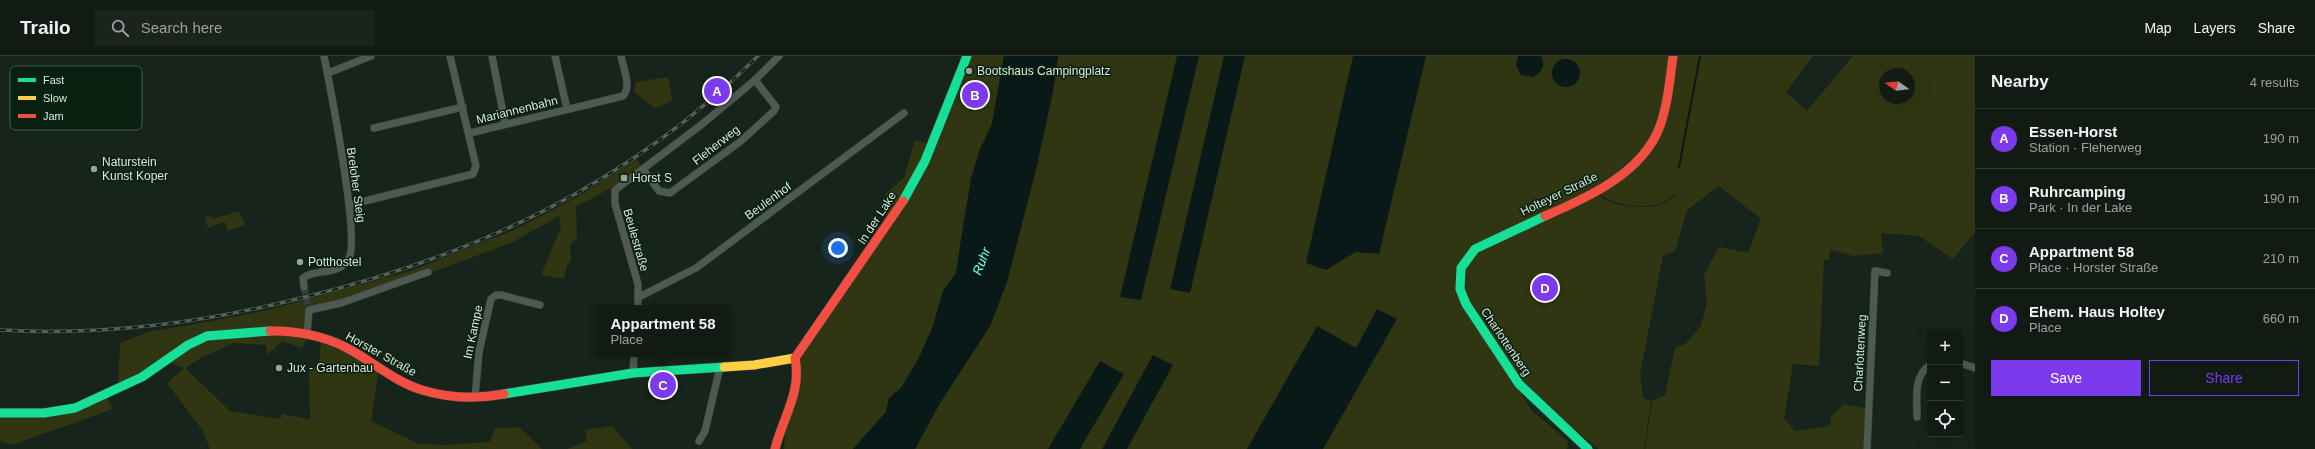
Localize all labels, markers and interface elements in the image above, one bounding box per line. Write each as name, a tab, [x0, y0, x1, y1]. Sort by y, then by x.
search box	[95, 10, 375, 46]
text: Trailo	[20, 17, 71, 38]
icon: search	[109, 17, 131, 39]
text: Search here	[141, 19, 222, 36]
text: Map	[2144, 20, 2172, 36]
text: Layers	[2194, 20, 2236, 36]
text: Share	[2258, 20, 2295, 36]
place label: Bootshaus Campingplatz	[977, 64, 1110, 78]
legend	[10, 66, 142, 130]
marker: Bootshaus Campingplatz	[964, 66, 974, 76]
north arrow	[1879, 68, 1915, 104]
text: Nearby	[1991, 72, 2049, 91]
text: Fast	[43, 74, 64, 86]
text: 4 results	[2250, 75, 2299, 90]
pin: A	[704, 76, 730, 106]
pin: B	[962, 80, 988, 110]
text: Slow	[43, 92, 67, 104]
street label: Mariannenbahn	[475, 93, 559, 127]
text: Jam	[43, 110, 64, 122]
street label: Fleherweg	[690, 122, 742, 168]
text: Essen-Horst	[2029, 123, 2117, 140]
text: A	[1999, 131, 2009, 146]
text: 190 m	[2263, 131, 2299, 146]
text: Station · Fleherweg	[2029, 140, 2142, 155]
street label: Breloher Steig	[344, 146, 368, 224]
place label: Naturstein Kunst Koper	[102, 155, 168, 183]
marker: Naturstein Kunst Koper	[89, 164, 99, 174]
street label: Holteyer Straße	[1518, 169, 1600, 219]
place label: Horst S	[632, 171, 672, 185]
marker: Horst S	[619, 173, 629, 183]
street label: Beulenhof	[742, 179, 795, 223]
text: Ruhrcamping	[2029, 183, 2126, 200]
street label: In der Lake	[855, 189, 899, 247]
text: B	[1999, 191, 2009, 206]
text: 190 m	[2263, 191, 2299, 206]
text: Park · In der Lake	[2029, 200, 2132, 215]
street label: Beulestraße	[620, 207, 652, 273]
your location	[828, 238, 848, 258]
text: Appartment 58	[2029, 243, 2134, 260]
water label: Ruhr	[969, 245, 994, 277]
text: C	[1999, 251, 2009, 266]
text: 210 m	[2263, 251, 2299, 266]
place label: Potthostel	[308, 255, 361, 269]
marker: Potthostel	[295, 257, 305, 267]
text: Place · Horster Straße	[2029, 260, 2158, 275]
pin: D	[1532, 273, 1558, 303]
street label: Im Kampe	[460, 303, 486, 360]
text: Ehem. Haus Holtey	[2029, 303, 2165, 320]
popup	[596, 305, 730, 357]
street label: Charlottenberg	[1478, 305, 1534, 379]
text: D	[1999, 311, 2009, 326]
text: 660 m	[2263, 311, 2299, 326]
street label: Charlottenweg	[1851, 314, 1869, 392]
text: Appartment 58	[610, 315, 716, 332]
text: Place	[2029, 320, 2062, 335]
street label: Horster Straße	[343, 329, 419, 379]
map controls	[1927, 329, 1963, 437]
button: +	[1927, 329, 1963, 365]
text: Place	[610, 332, 643, 347]
button: Save	[1991, 360, 2141, 396]
button: Share	[2149, 360, 2299, 396]
place label: Jux - Gartenbau	[287, 361, 373, 375]
marker: Jux - Gartenbau	[274, 363, 284, 373]
button: −	[1927, 365, 1963, 401]
pin: C	[650, 370, 676, 400]
button: locate	[1927, 401, 1963, 437]

